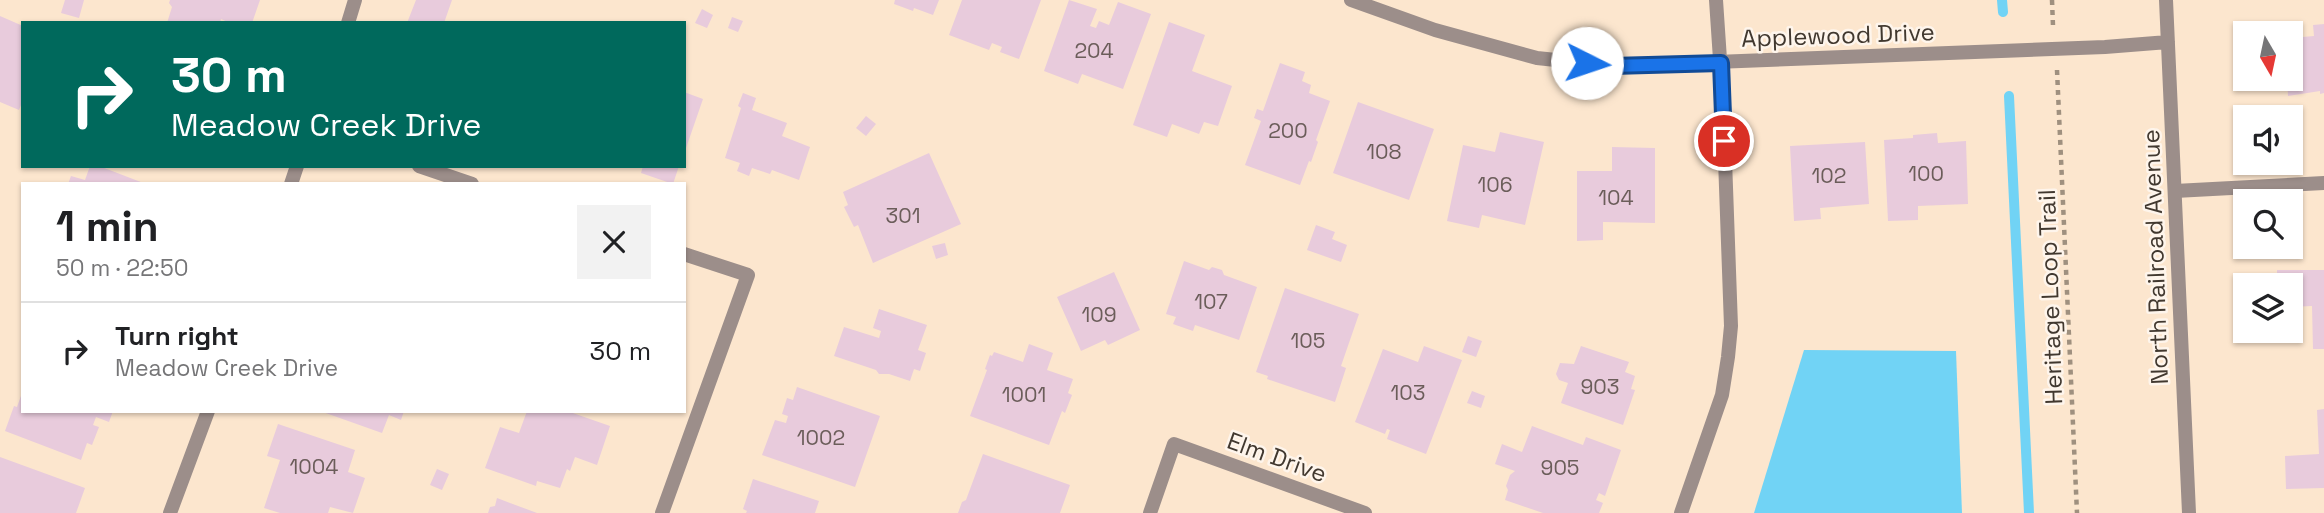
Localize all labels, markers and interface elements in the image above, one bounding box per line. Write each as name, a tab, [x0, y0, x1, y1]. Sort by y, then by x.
street label: Applewood Drive	[1741, 16, 1935, 54]
north arrow	[2233, 21, 2303, 91]
map controls	[2233, 21, 2303, 343]
position arrow	[1550, 26, 1624, 100]
house number: 204	[1074, 37, 1114, 64]
text: 30 m	[171, 44, 287, 106]
icon: right	[56, 49, 147, 140]
text: Meadow Creek Drive	[171, 105, 482, 145]
button: sound	[2233, 105, 2303, 175]
pin	[1694, 111, 1754, 171]
house number: 200	[1268, 117, 1308, 144]
icon: arrive	[1705, 122, 1743, 160]
street label: North Railroad Avenue	[2135, 129, 2175, 385]
house number: 108	[1366, 138, 1402, 165]
house number: 100	[1908, 160, 1944, 187]
house number: 102	[1812, 162, 1846, 189]
house number: 106	[1477, 171, 1513, 198]
house number: 104	[1598, 184, 1634, 211]
street label: Heritage Loop Trail	[2031, 189, 2069, 405]
button: search	[2233, 189, 2303, 259]
text: 1 min	[56, 200, 159, 253]
house number: 301	[886, 202, 920, 229]
button: close	[577, 205, 651, 279]
text: 50 m · 22:50	[56, 253, 188, 283]
button: layers	[2233, 273, 2303, 343]
house number: 107	[1194, 288, 1228, 315]
house number: 109	[1081, 301, 1117, 328]
text: Turn right	[115, 319, 239, 353]
house number: 105	[1291, 327, 1325, 354]
icon: right	[56, 332, 94, 370]
text: 30 m	[590, 334, 651, 368]
text: Meadow Creek Drive	[115, 353, 338, 383]
house number: 903	[1581, 373, 1620, 400]
house number: 103	[1391, 379, 1425, 406]
house number: 1001	[1002, 381, 1046, 408]
house number: 1002	[797, 424, 845, 451]
street label: Elm Drive	[1223, 425, 1331, 489]
house number: 1004	[290, 453, 338, 480]
house number: 905	[1541, 454, 1579, 481]

